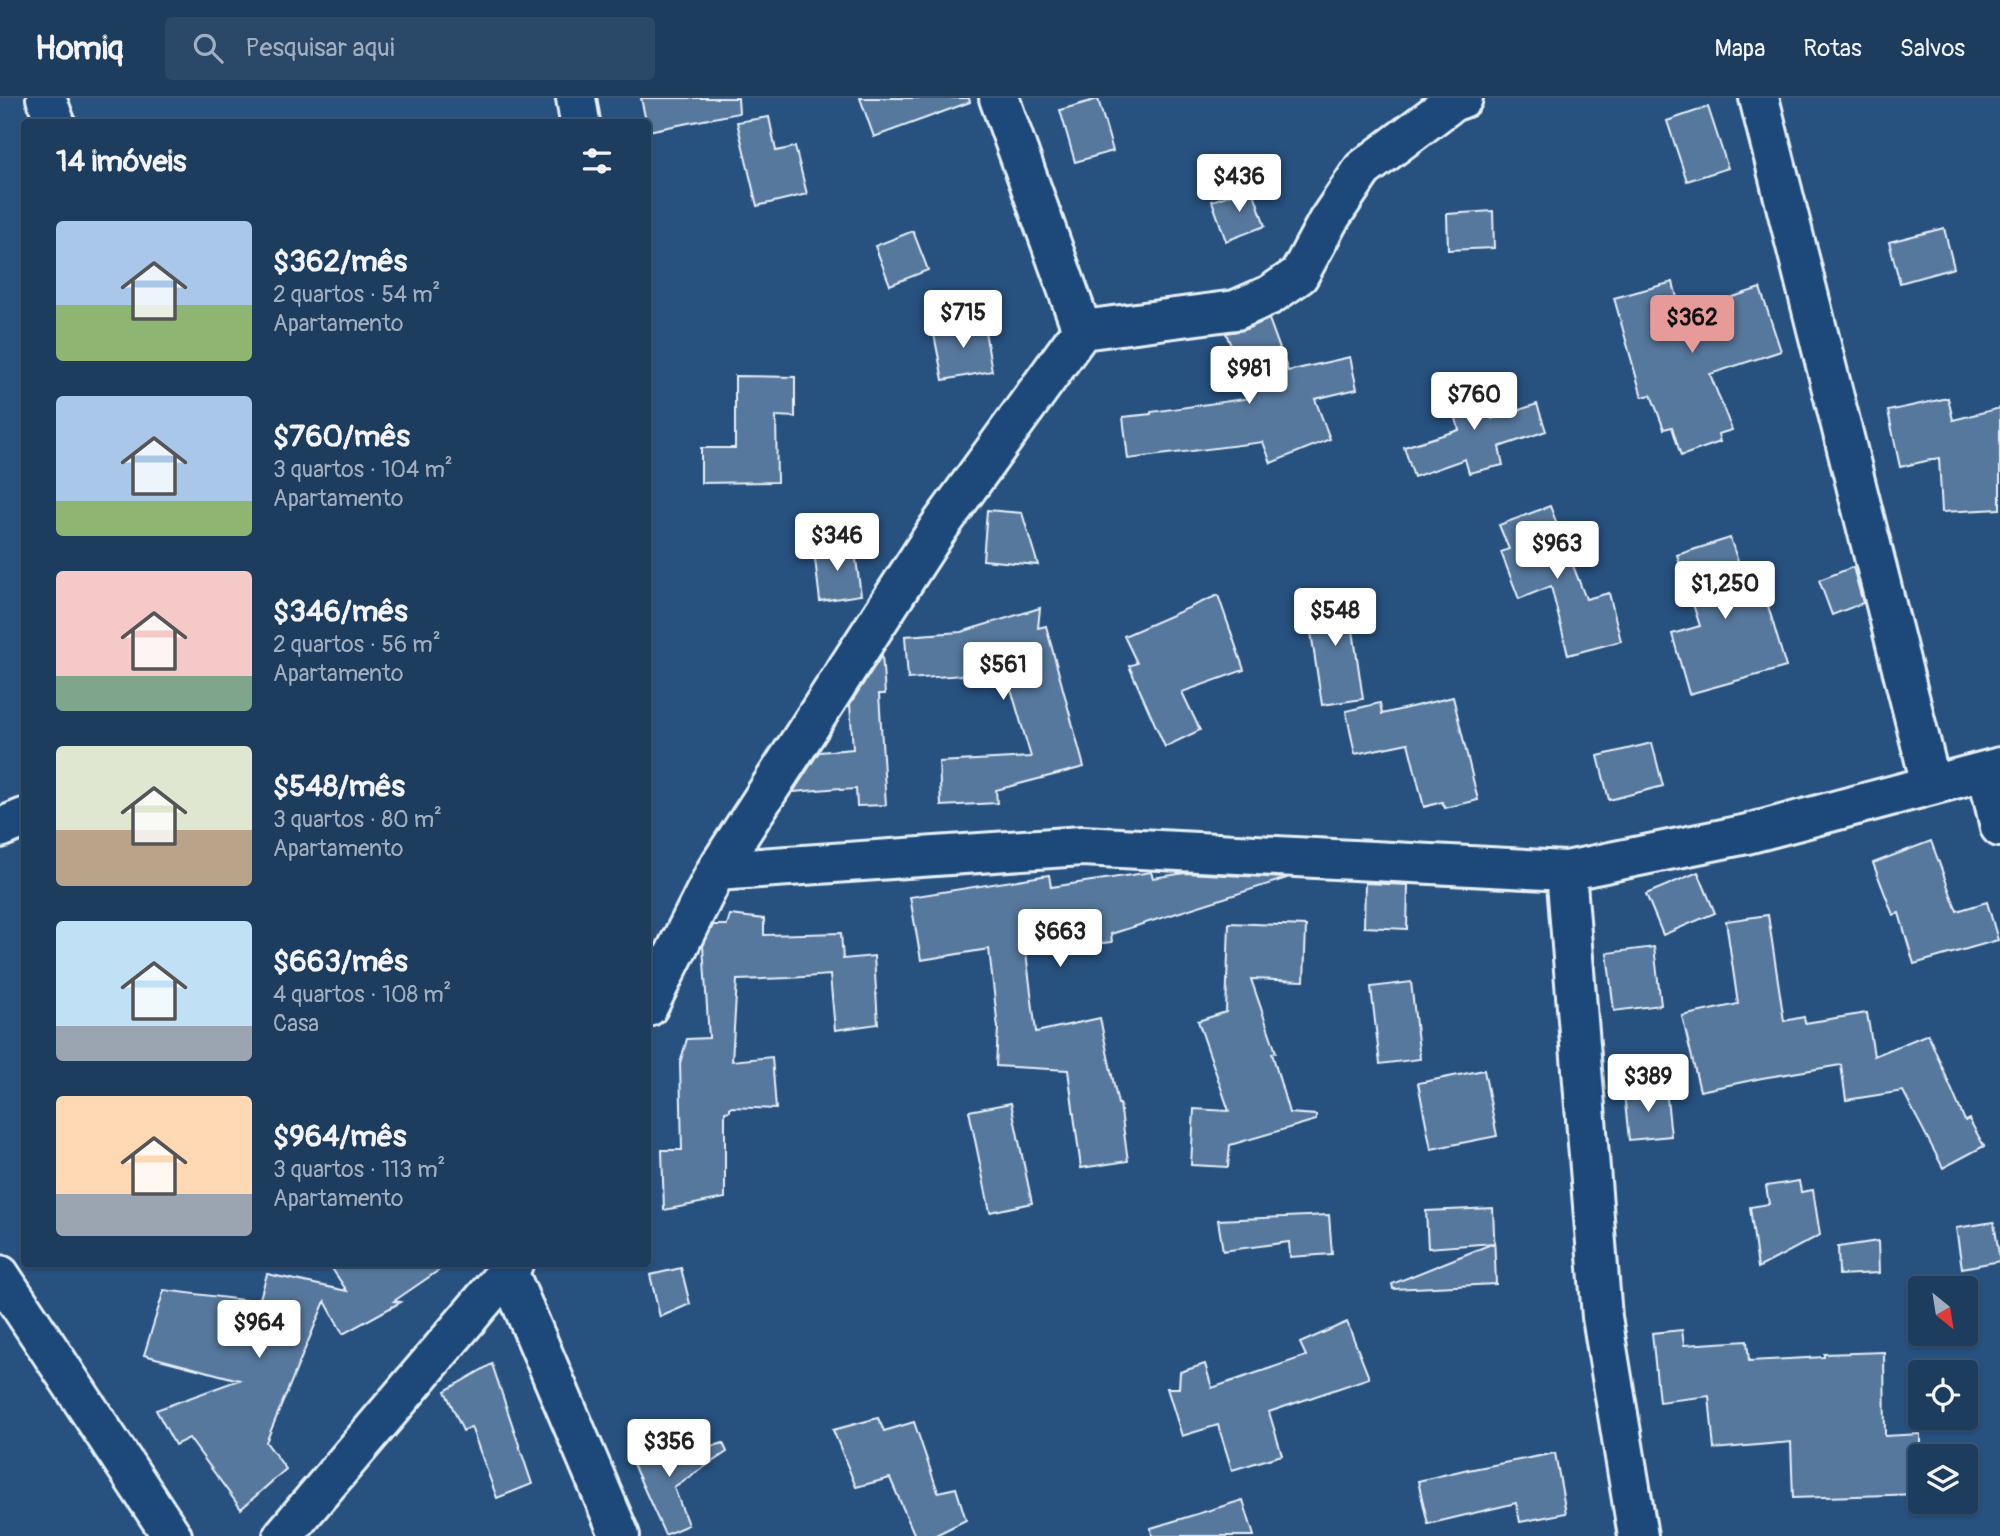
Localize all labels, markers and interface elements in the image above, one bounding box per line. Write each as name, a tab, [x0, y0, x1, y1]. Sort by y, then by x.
search box	[165, 17, 655, 80]
text: Homiq	[35, 28, 123, 69]
icon: search	[189, 29, 227, 67]
text: Pesquisar aqui	[245, 32, 395, 64]
text: Mapa	[1714, 34, 1765, 63]
text: Rotas	[1803, 34, 1862, 63]
text: Salvos	[1900, 34, 1965, 63]
icon: filters	[578, 142, 616, 180]
text: 14 imóveis	[56, 143, 186, 180]
pin: $436	[1198, 155, 1280, 214]
text: $436	[1213, 162, 1265, 191]
text: $362/mês	[273, 243, 407, 280]
icon: home	[112, 249, 196, 333]
text: 2 quartos · 54 m²	[273, 280, 441, 309]
pin: $715	[922, 290, 1004, 350]
pin: $362	[1651, 296, 1733, 355]
text: $715	[940, 298, 986, 327]
text: $362	[1666, 303, 1718, 332]
text: Apartamento	[273, 309, 403, 338]
pin: $981	[1208, 346, 1290, 406]
text: $981	[1227, 354, 1271, 383]
pin: $760	[1433, 372, 1515, 432]
text: $760	[1447, 380, 1501, 409]
text: $760/mês	[273, 418, 410, 455]
icon: home	[112, 424, 196, 508]
text: 3 quartos · 104 m²	[273, 455, 453, 484]
text: Apartamento	[273, 484, 403, 513]
pin: $346	[796, 514, 878, 573]
text: $346	[811, 521, 863, 550]
pin: $963	[1516, 522, 1598, 581]
text: $963	[1532, 529, 1582, 558]
pin: $1,250	[1668, 561, 1782, 621]
text: $1,250	[1691, 569, 1759, 598]
pin: $548	[1294, 588, 1376, 648]
text: $346/mês	[273, 593, 408, 630]
text: $548	[1310, 596, 1360, 625]
icon: home	[112, 599, 196, 683]
text: 2 quartos · 56 m²	[273, 630, 441, 659]
pin: $561	[962, 642, 1044, 702]
text: $561	[979, 650, 1027, 679]
text: Apartamento	[273, 659, 403, 688]
text: $548/mês	[273, 768, 405, 805]
icon: home	[112, 774, 196, 858]
text: 3 quartos · 80 m²	[273, 805, 442, 834]
text: Apartamento	[273, 834, 403, 863]
pin: $663	[1019, 910, 1101, 969]
text: $663	[1034, 917, 1086, 946]
text: $663/mês	[273, 943, 408, 980]
icon: home	[112, 949, 196, 1033]
text: 4 quartos · 108 m²	[273, 980, 451, 1009]
text: Casa	[273, 1009, 319, 1038]
pin: $389	[1607, 1054, 1689, 1114]
text: $389	[1624, 1062, 1672, 1091]
text: $964/mês	[273, 1118, 406, 1155]
icon: home	[112, 1124, 196, 1208]
text: 3 quartos · 113 m²	[273, 1155, 445, 1184]
text: Apartamento	[273, 1184, 403, 1213]
north arrow	[1908, 1276, 1978, 1346]
map controls	[1908, 1276, 1978, 1514]
pin: $964	[218, 1300, 300, 1360]
text: $964	[233, 1308, 285, 1337]
button: locate	[1908, 1360, 1978, 1430]
pin: $356	[628, 1420, 710, 1479]
text: $356	[643, 1427, 695, 1456]
button: layers	[1908, 1444, 1978, 1514]

